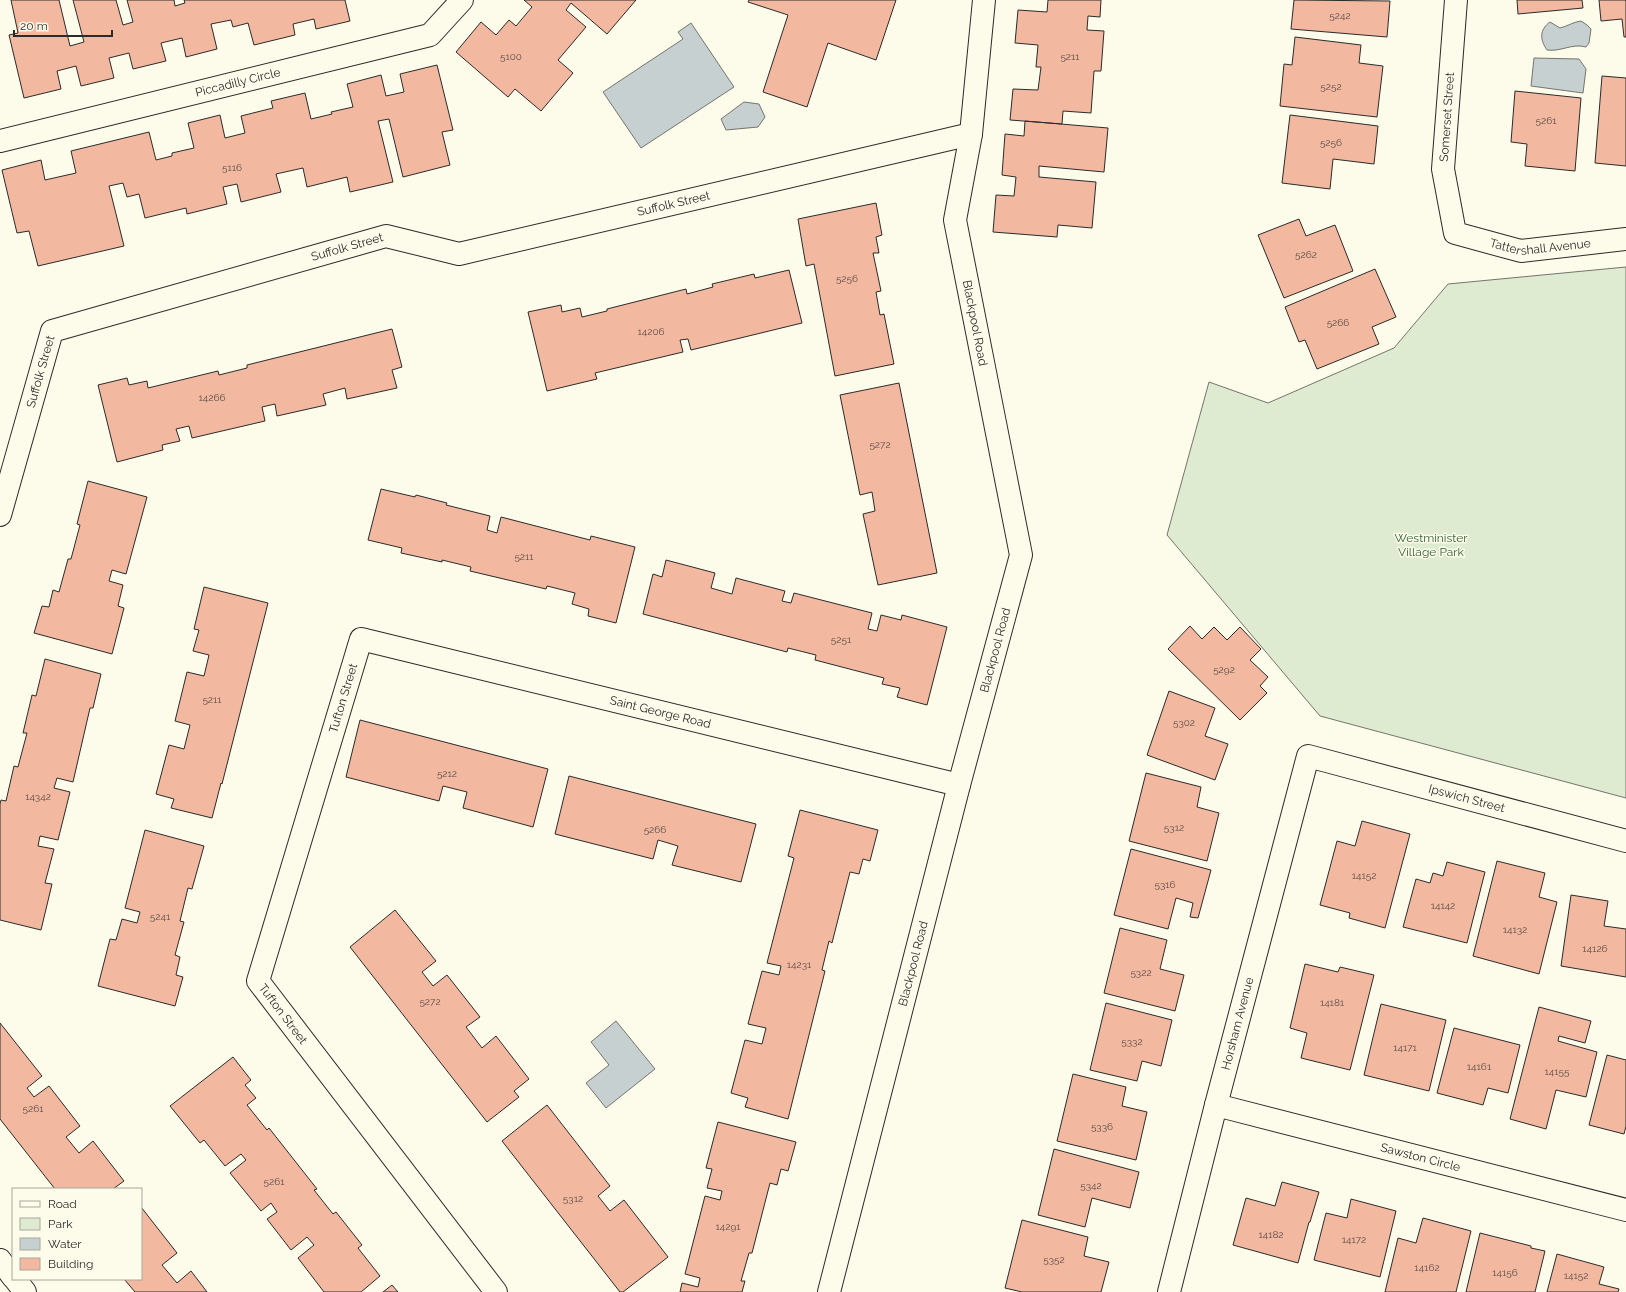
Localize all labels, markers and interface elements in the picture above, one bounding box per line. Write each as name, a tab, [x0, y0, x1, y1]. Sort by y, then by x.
house number: 5242	[1329, 10, 1351, 21]
scale bar	[14, 12, 112, 38]
text: 20 m	[20, 19, 48, 33]
house number: 5100	[500, 51, 522, 62]
house number: 5211	[1060, 51, 1080, 62]
street label: Piccadilly Circle	[194, 65, 282, 100]
street label: Somerset Street	[1437, 72, 1457, 162]
house number: 5252	[1320, 81, 1342, 92]
house number: 5261	[1536, 115, 1557, 126]
house number: 5256	[1320, 137, 1342, 148]
house number: 5116	[222, 162, 242, 173]
street label: Suffolk Street	[636, 188, 711, 219]
street label: Suffolk Street	[309, 230, 385, 264]
street label: Tattershall Avenue	[1488, 236, 1591, 258]
house number: 5262	[1295, 249, 1317, 260]
house number: 5256	[836, 273, 858, 284]
street label: Blackpool Road	[960, 279, 990, 367]
house number: 5266	[1327, 317, 1349, 328]
house number: 14206	[637, 326, 665, 337]
street label: Suffolk Street	[24, 334, 57, 409]
house number: 14266	[198, 392, 226, 403]
house number: 5272	[869, 439, 891, 450]
park label: Westminister Village Park	[1395, 531, 1468, 559]
house number: 5211	[514, 551, 534, 562]
street label: Blackpool Road	[977, 606, 1013, 694]
house number: 5251	[831, 634, 852, 645]
street label: Tufton Street	[326, 662, 360, 735]
house number: 5292	[1213, 664, 1235, 675]
street label: Saint George Road	[608, 693, 712, 731]
house number: 5211	[202, 694, 222, 705]
house number: 5302	[1173, 717, 1195, 728]
house number: 5212	[437, 768, 457, 779]
street label: Ipswich Street	[1427, 782, 1506, 815]
house number: 14342	[25, 791, 51, 802]
house number: 5312	[1164, 822, 1184, 833]
house number: 5266	[644, 824, 666, 835]
house number: 14152	[1352, 870, 1376, 881]
house number: 5316	[1154, 879, 1176, 890]
house number: 14142	[1431, 900, 1455, 911]
house number: 5241	[150, 911, 171, 922]
street label: Blackpool Road	[896, 920, 931, 1008]
house number: 14132	[1503, 924, 1527, 935]
house number: 14126	[1582, 943, 1608, 954]
house number: 14231	[787, 959, 812, 970]
house number: 5322	[1130, 967, 1152, 978]
street label: Horsham Avenue	[1219, 976, 1256, 1071]
street label: Tufton Street	[256, 981, 310, 1047]
house number: 5272	[419, 996, 441, 1007]
house number: 14181	[1320, 997, 1345, 1008]
house number: 5332	[1121, 1036, 1143, 1047]
house number: 14171	[1393, 1042, 1418, 1053]
house number: 14161	[1467, 1061, 1492, 1072]
house number: 14155	[1545, 1066, 1570, 1077]
house number: 5261	[23, 1103, 44, 1114]
house number: 5336	[1091, 1121, 1113, 1132]
street label: Sawston Circle	[1379, 1140, 1462, 1174]
house number: 5261	[264, 1176, 285, 1187]
house number: 5342	[1080, 1180, 1102, 1191]
legend	[12, 1188, 142, 1280]
house number: 5312	[563, 1193, 583, 1204]
text: Road	[48, 1197, 77, 1211]
text: Park	[48, 1217, 73, 1231]
house number: 14291	[715, 1221, 741, 1232]
house number: 14182	[1258, 1229, 1284, 1240]
house number: 14172	[1342, 1234, 1366, 1245]
text: Water	[48, 1237, 82, 1251]
house number: 5352	[1043, 1254, 1065, 1265]
text: Building	[48, 1257, 94, 1271]
house number: 14162	[1414, 1262, 1440, 1273]
house number: 14156	[1492, 1267, 1518, 1278]
house number: 14152	[1564, 1270, 1588, 1281]

